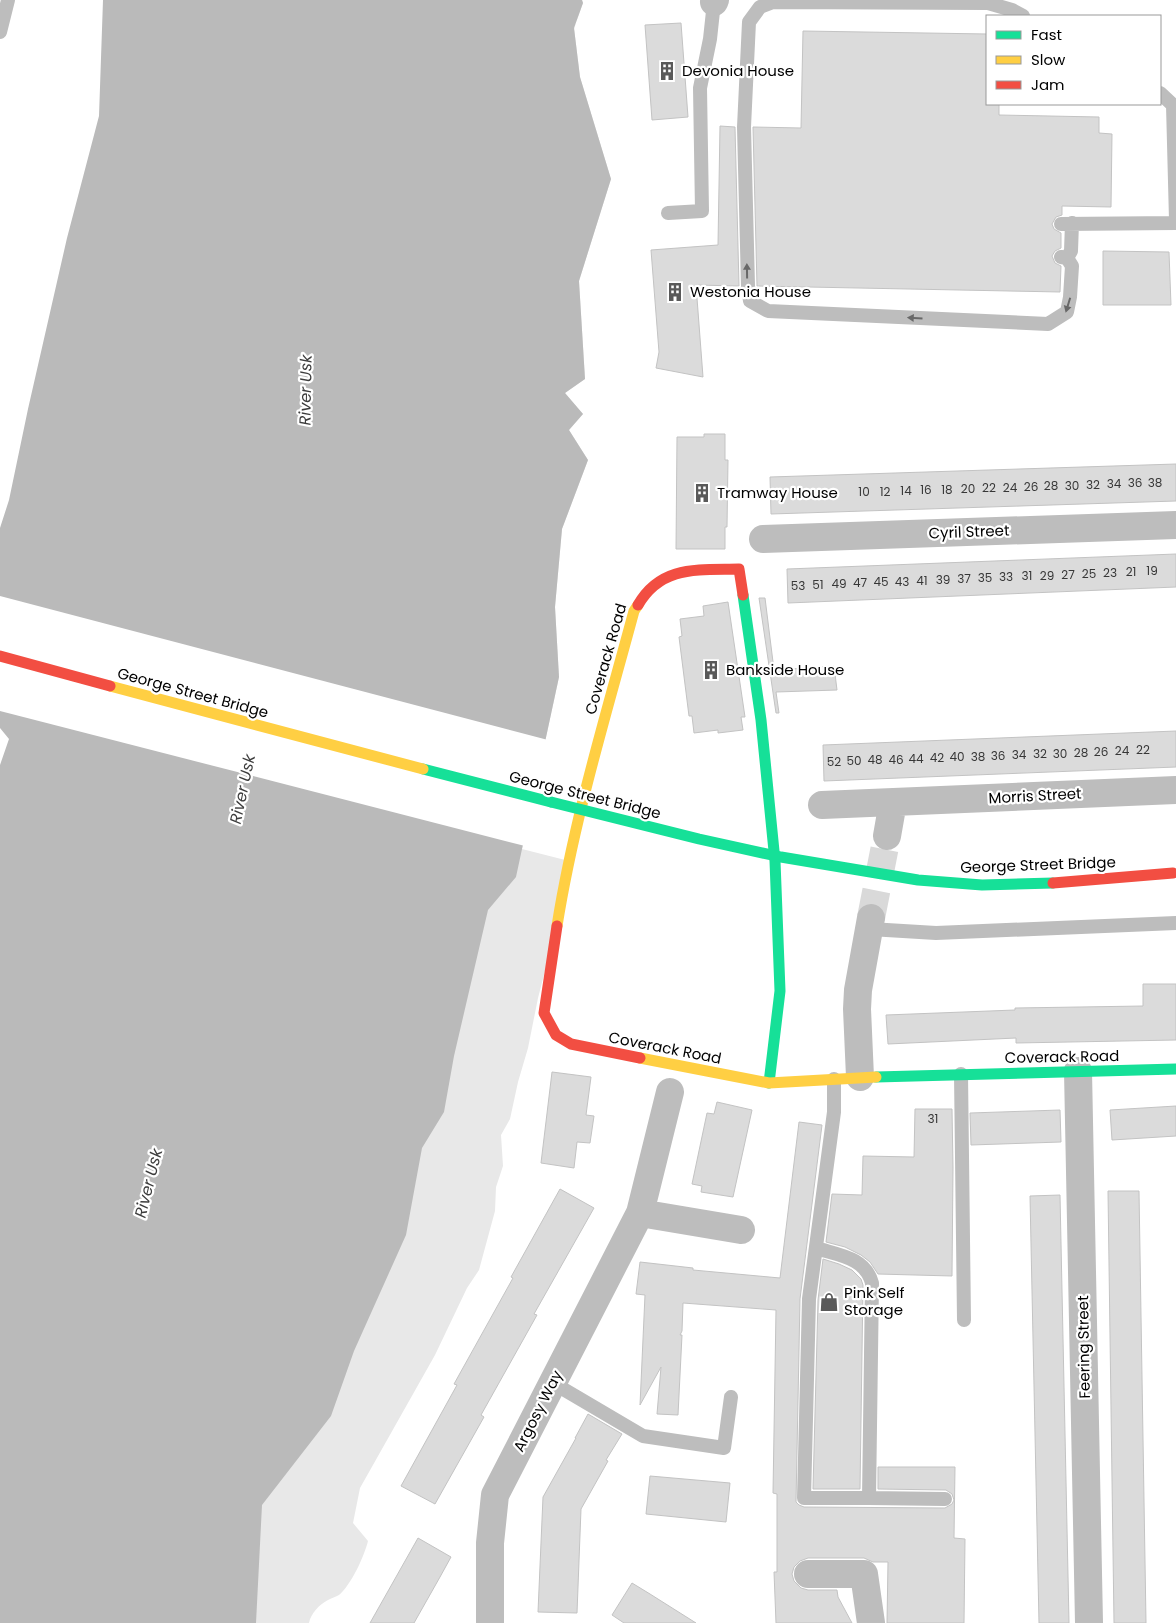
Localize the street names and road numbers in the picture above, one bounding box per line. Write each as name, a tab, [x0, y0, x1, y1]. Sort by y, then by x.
street label: Cyril Street	[928, 520, 1010, 543]
street label: Coverack Road	[580, 601, 631, 717]
street label: George Street Bridge	[115, 662, 271, 723]
street label: George Street Bridge	[507, 766, 663, 824]
street label: Morris Street	[988, 783, 1082, 808]
street label: George Street Bridge	[960, 851, 1116, 878]
street label: Coverack Road	[607, 1026, 723, 1069]
street label: Coverack Road	[1005, 1045, 1119, 1068]
street label: Feering Street	[1072, 1295, 1095, 1399]
street label: Argosy Way	[508, 1366, 567, 1455]

